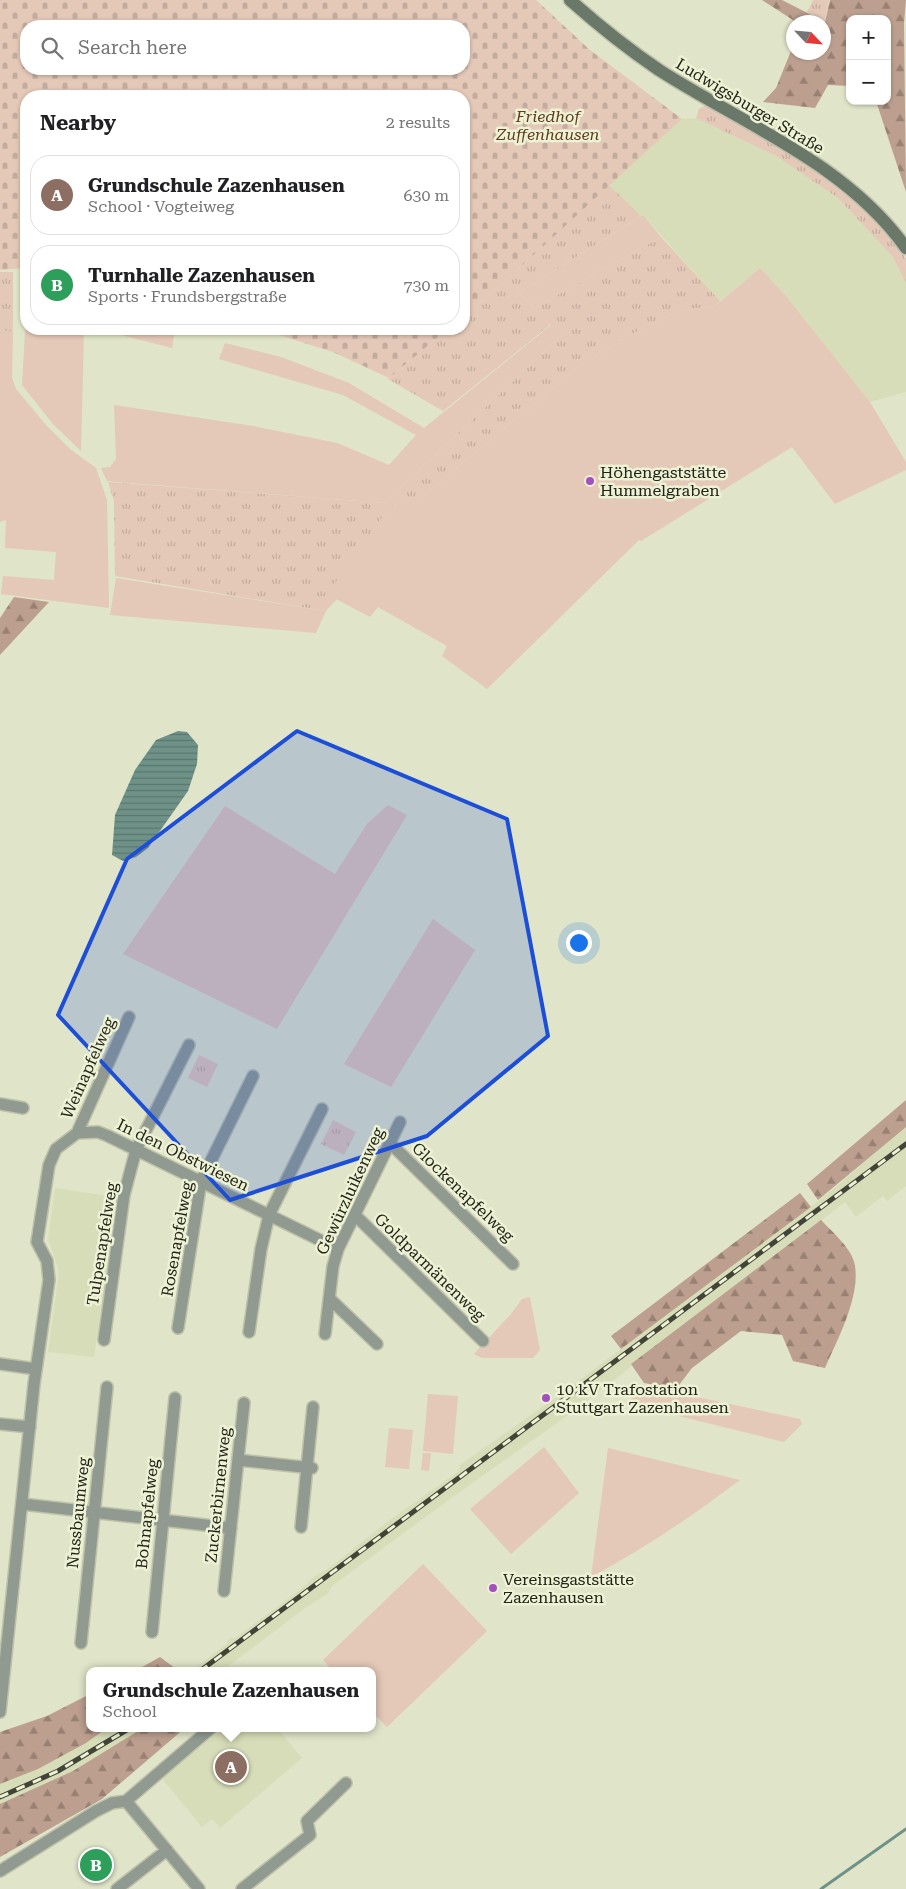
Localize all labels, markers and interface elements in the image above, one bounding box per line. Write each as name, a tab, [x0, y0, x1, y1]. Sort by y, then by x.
north arrow	[786, 15, 831, 60]
map controls	[846, 15, 891, 105]
button: +	[846, 15, 891, 60]
search box	[20, 20, 470, 75]
icon: search	[38, 34, 66, 62]
text: Search here	[78, 36, 187, 59]
street label: Ludwigsburger Straße	[672, 54, 828, 158]
button: −	[846, 60, 891, 105]
park label: Friedhof Zuffenhausen	[496, 107, 600, 144]
text: Nearby	[40, 111, 116, 135]
text: 2 results	[386, 113, 450, 132]
text: Grundschule Zazenhausen	[88, 174, 345, 197]
text: A	[51, 186, 63, 205]
text: 630 m	[403, 186, 449, 205]
text: School · Vogteiweg	[88, 197, 234, 216]
text: Turnhalle Zazenhausen	[88, 264, 315, 287]
text: B	[51, 276, 63, 295]
text: 730 m	[403, 276, 449, 295]
text: Sports · Frundsbergstraße	[88, 287, 287, 306]
place label: Höhengaststätte Hummelgraben	[600, 463, 726, 500]
marker: Höhengaststätte Hummelgraben	[584, 475, 596, 487]
your location	[566, 930, 592, 956]
street label: Weinapfelweg	[57, 1013, 119, 1122]
street label: In den Obstwiesen	[114, 1115, 252, 1195]
street label: Gewürzluikenweg	[312, 1124, 388, 1258]
street label: Glockenapfelweg	[408, 1139, 519, 1246]
street label: Rosenapfelweg	[158, 1179, 197, 1298]
street label: Tulpenapfelweg	[83, 1180, 121, 1307]
street label: Goldparmänenweg	[371, 1209, 490, 1325]
place label: 10 kV Trafostation Stuttgart Zazenhausen	[556, 1380, 729, 1417]
marker: 10 kV Trafostation Stuttgart Zazenhausen	[540, 1392, 552, 1404]
street label: Zuckerbirnenweg	[201, 1426, 235, 1564]
street label: Nussbaumweg	[63, 1456, 93, 1569]
street label: Bohnapfelweg	[132, 1457, 162, 1570]
place label: Vereinsgaststätte Zazenhausen	[503, 1570, 634, 1607]
marker: Vereinsgaststätte Zazenhausen	[487, 1582, 499, 1594]
popup	[86, 1667, 376, 1732]
text: Grundschule Zazenhausen	[103, 1679, 359, 1702]
text: School	[103, 1702, 157, 1721]
pin: A	[215, 1748, 247, 1786]
pin: B	[80, 1846, 112, 1884]

